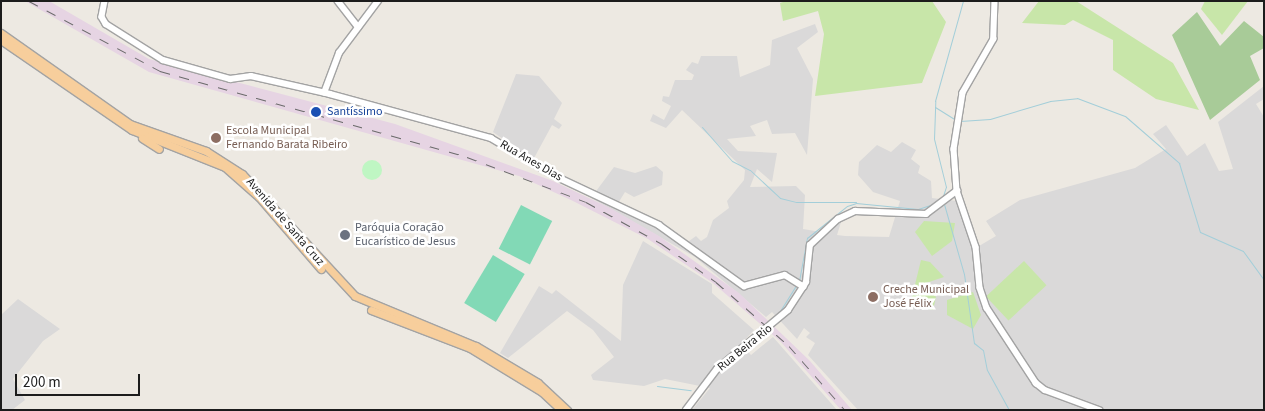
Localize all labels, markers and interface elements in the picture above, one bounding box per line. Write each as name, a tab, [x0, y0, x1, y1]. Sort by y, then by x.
marker: Santíssimo	[309, 105, 323, 119]
place label: Santíssimo	[327, 105, 382, 119]
place label: Escola Municipal Fernando Barata Ribeiro	[226, 124, 348, 152]
marker: Escola Municipal Fernando Barata Ribeiro	[210, 132, 222, 144]
street label: Rua Anes Dias	[497, 137, 565, 185]
street label: Avenida de Santa Cruz	[243, 175, 327, 269]
place label: Paróquia Coração Eucarístico de Jesus	[355, 221, 456, 249]
marker: Paróquia Coração Eucarístico de Jesus	[339, 229, 351, 241]
place label: Creche Municipal José Félix	[883, 283, 969, 311]
marker: Creche Municipal José Félix	[867, 291, 879, 303]
street label: Rua Beira Rio	[715, 322, 775, 374]
scale bar	[18, 364, 142, 396]
text: 200 m	[23, 372, 61, 393]

